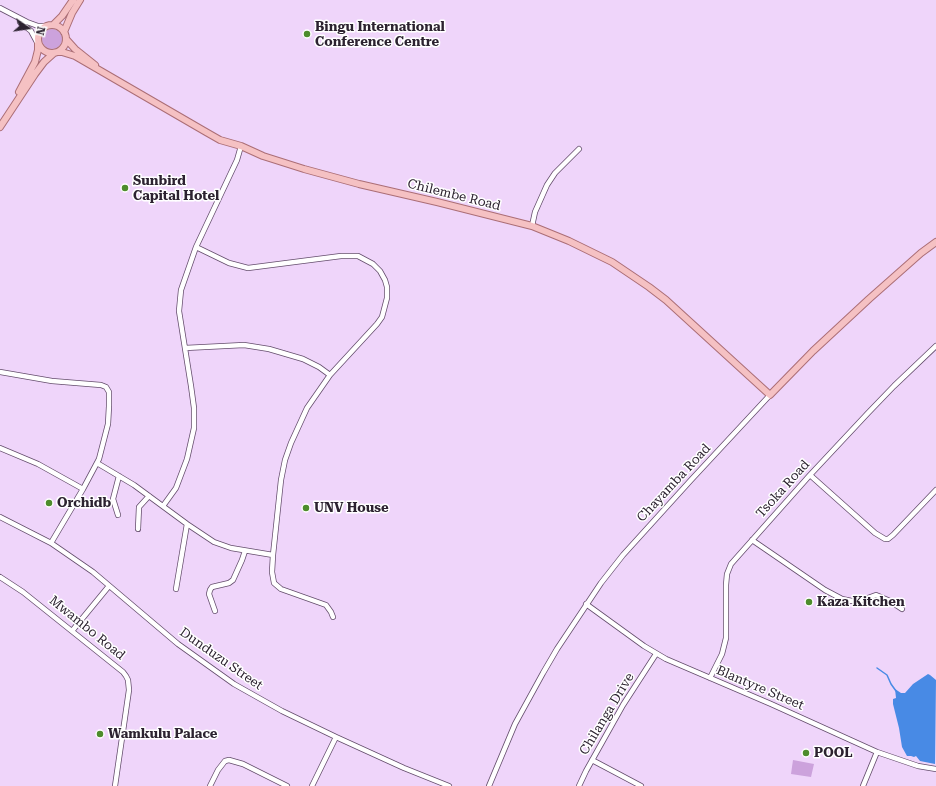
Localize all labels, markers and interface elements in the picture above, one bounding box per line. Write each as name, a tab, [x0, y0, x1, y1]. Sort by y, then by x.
north arrow	[8, 8, 48, 48]
place label: Bingu International Conference Centre	[315, 19, 445, 50]
text: N	[33, 25, 47, 36]
marker: Bingu International Conference Centre	[302, 29, 312, 39]
place label: Sunbird Capital Hotel	[133, 173, 219, 204]
street label: Chilembe Road	[406, 176, 502, 214]
marker: Sunbird Capital Hotel	[120, 183, 130, 193]
street label: Chayamba Road	[634, 441, 714, 525]
street label: Tsoka Road	[753, 457, 813, 521]
place label: Orchidb	[57, 495, 111, 511]
marker: Orchidb	[44, 498, 54, 508]
place label: UNV House	[314, 500, 389, 516]
marker: UNV House	[301, 503, 311, 513]
street label: Mwambo Road	[46, 593, 128, 663]
place label: Kaza Kitchen	[817, 594, 905, 610]
marker: Kaza Kitchen	[804, 597, 814, 607]
street label: Dunduzu Street	[176, 625, 266, 693]
street label: Blantyre Street	[714, 663, 806, 713]
street label: Chilanga Drive	[576, 670, 638, 758]
place label: Wamkulu Palace	[108, 726, 217, 742]
marker: Wamkulu Palace	[95, 729, 105, 739]
place label: POOL	[814, 745, 853, 761]
marker: POOL	[801, 748, 811, 758]

